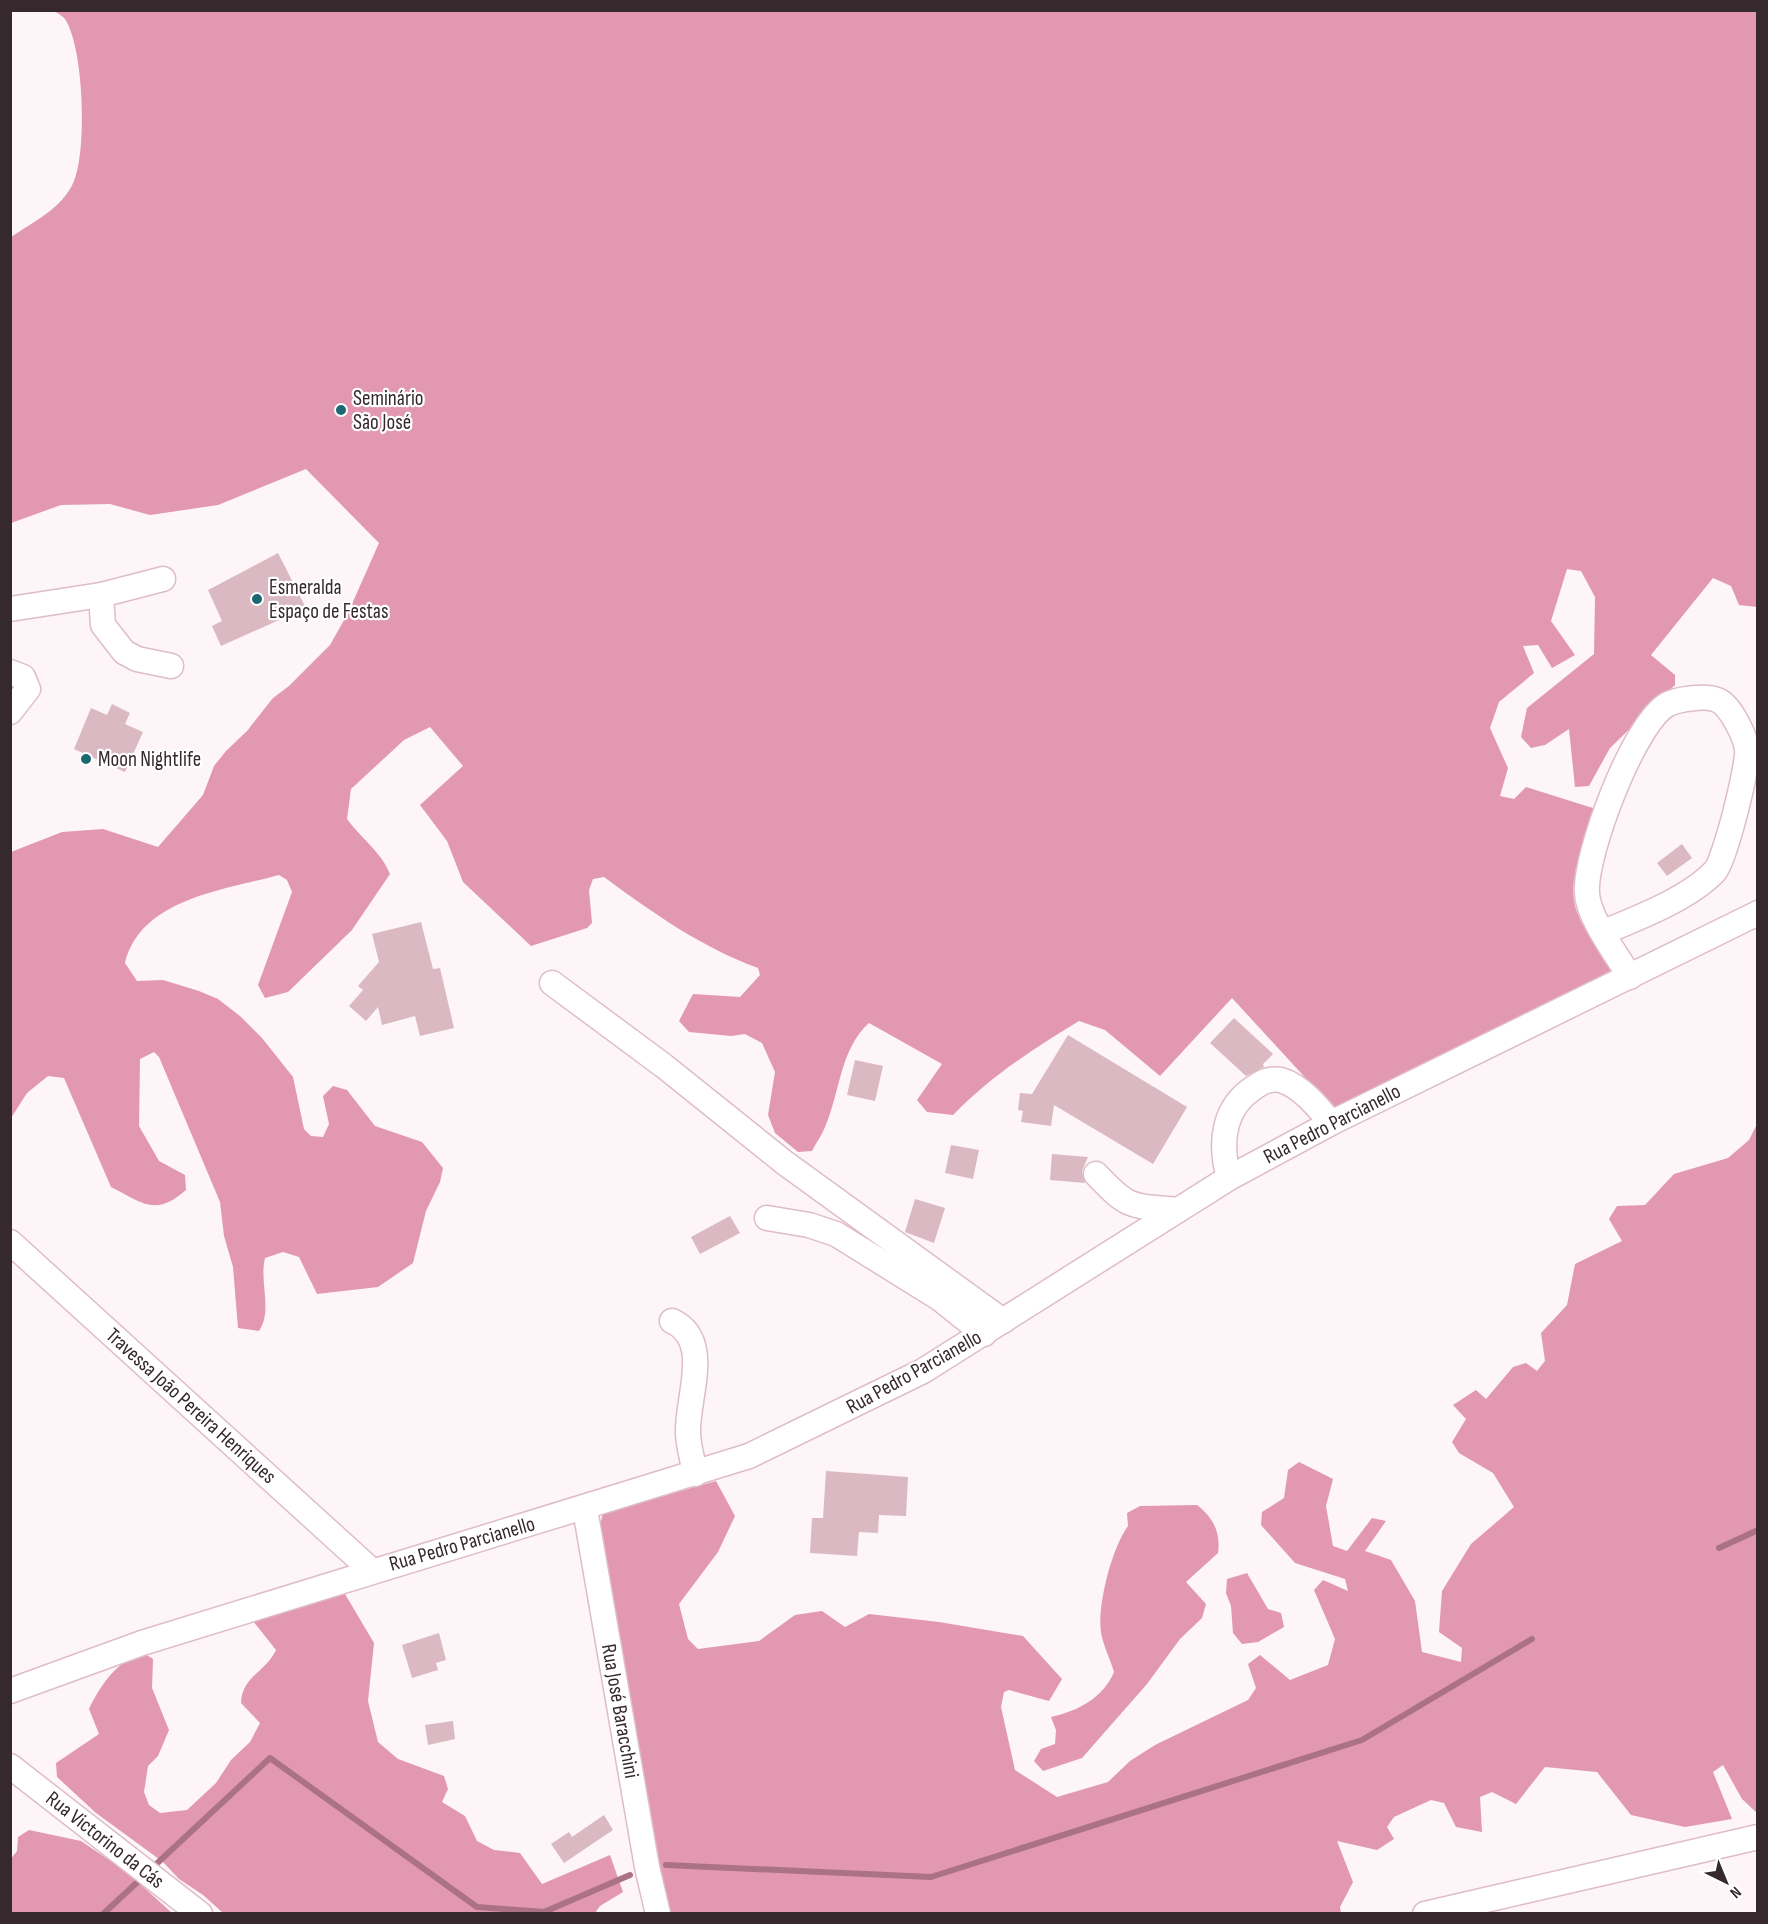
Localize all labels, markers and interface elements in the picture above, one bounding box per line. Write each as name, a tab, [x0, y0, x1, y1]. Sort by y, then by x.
place label: Seminário São José	[353, 386, 424, 435]
marker: Seminário São José	[334, 403, 348, 417]
place label: Esmeralda Espaço de Festas	[269, 575, 388, 624]
marker: Esmeralda Espaço de Festas	[250, 592, 264, 606]
place label: Moon Nightlife	[98, 747, 201, 772]
marker: Moon Nightlife	[79, 752, 93, 766]
street label: Rua Pedro Parcianello	[1259, 1079, 1405, 1169]
street label: Travessa João Pereira Henriques	[101, 1323, 281, 1489]
street label: Rua Pedro Parcianello	[842, 1325, 986, 1419]
street label: Rua Pedro Parcianello	[386, 1511, 538, 1577]
street label: Rua José Baracchini	[596, 1642, 644, 1780]
street label: Rua Victorino da Cás	[41, 1786, 169, 1894]
north arrow	[1696, 1852, 1756, 1912]
text: N	[1726, 1882, 1745, 1902]

